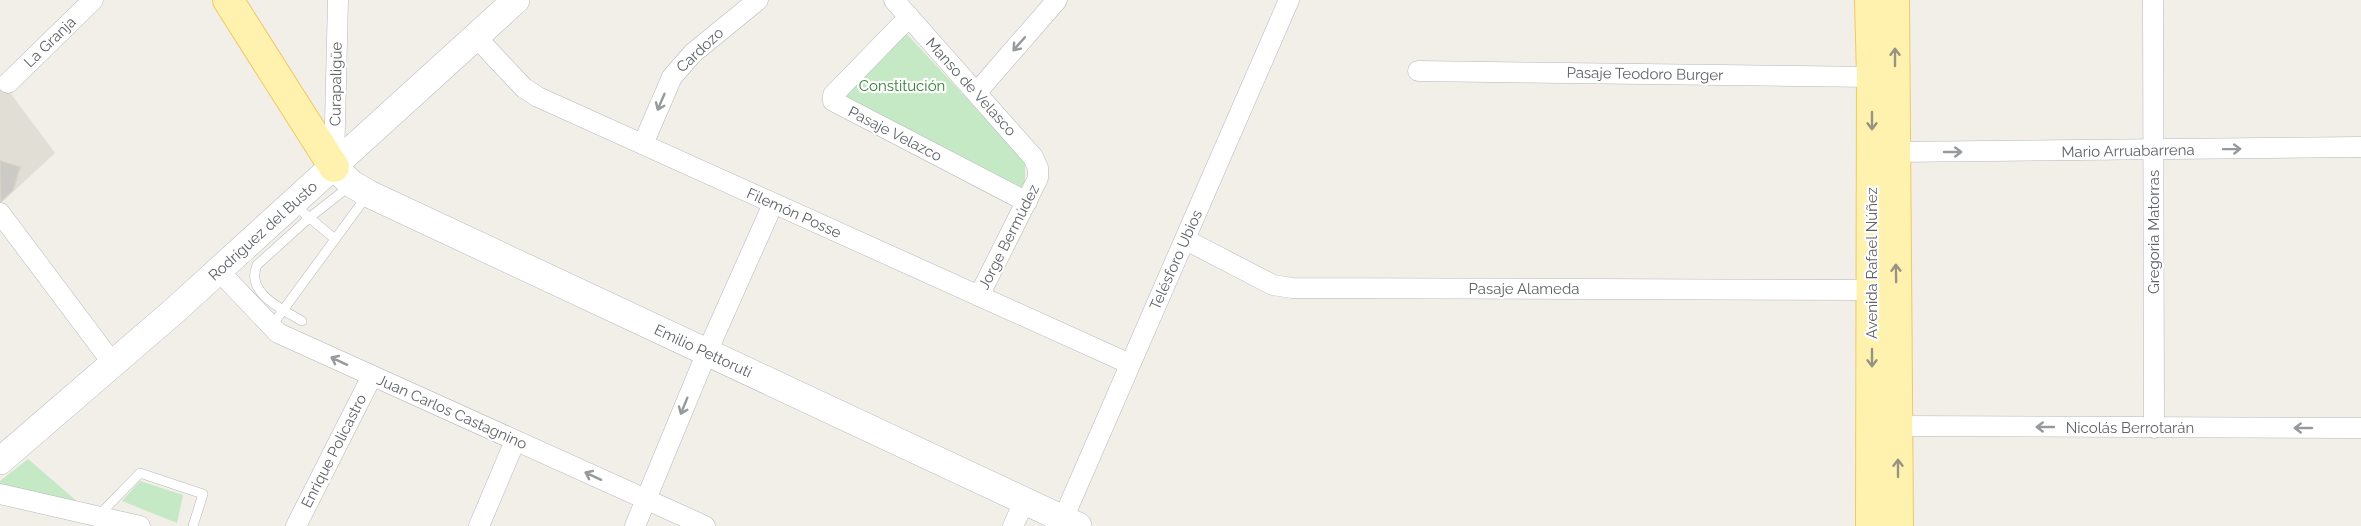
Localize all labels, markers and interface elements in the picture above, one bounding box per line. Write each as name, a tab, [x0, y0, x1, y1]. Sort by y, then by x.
street label: La Granja	[20, 13, 80, 71]
street label: Cardozo	[673, 24, 727, 76]
street label: Manso de Velasco	[922, 34, 1020, 140]
one-way arrow	[1012, 36, 1025, 52]
street label: Curapaligüe	[326, 41, 346, 126]
one-way arrow	[1889, 47, 1900, 67]
street label: Pasaje Teodoro Burger	[1566, 64, 1724, 84]
park label: Constitución	[859, 77, 945, 95]
one-way arrow	[655, 92, 666, 110]
street label: Pasaje Velazco	[845, 103, 945, 165]
one-way arrow	[1866, 111, 1878, 131]
street label: Mario Arruabarrena	[2061, 141, 2195, 161]
one-way arrow	[2222, 144, 2242, 155]
one-way arrow	[1943, 146, 1963, 158]
street label: Gregoria Matorras	[2145, 170, 2163, 294]
street label: Rodríguez del Busto	[205, 177, 321, 285]
street label: Jorge Bermúdez	[975, 182, 1043, 292]
street label: Filemón Posse	[744, 184, 844, 242]
street label: Avenida Rafael Núñez	[1863, 187, 1881, 339]
street label: Telésforo Ubios	[1146, 207, 1206, 313]
one-way arrow	[1891, 263, 1902, 283]
street label: Pasaje Alameda	[1469, 280, 1579, 298]
street label: Emilio Pettoruti	[651, 321, 755, 381]
one-way arrow	[1866, 348, 1878, 368]
one-way arrow	[330, 355, 348, 366]
street label: Juan Carlos Castagnino	[374, 371, 530, 453]
street label: Enrique Policastro	[298, 391, 370, 511]
one-way arrow	[678, 397, 689, 415]
street label: Nicolás Berrotarán	[2066, 419, 2194, 437]
one-way arrow	[2035, 421, 2055, 433]
one-way arrow	[2293, 422, 2313, 434]
one-way arrow	[1892, 458, 1904, 478]
one-way arrow	[584, 470, 602, 482]

